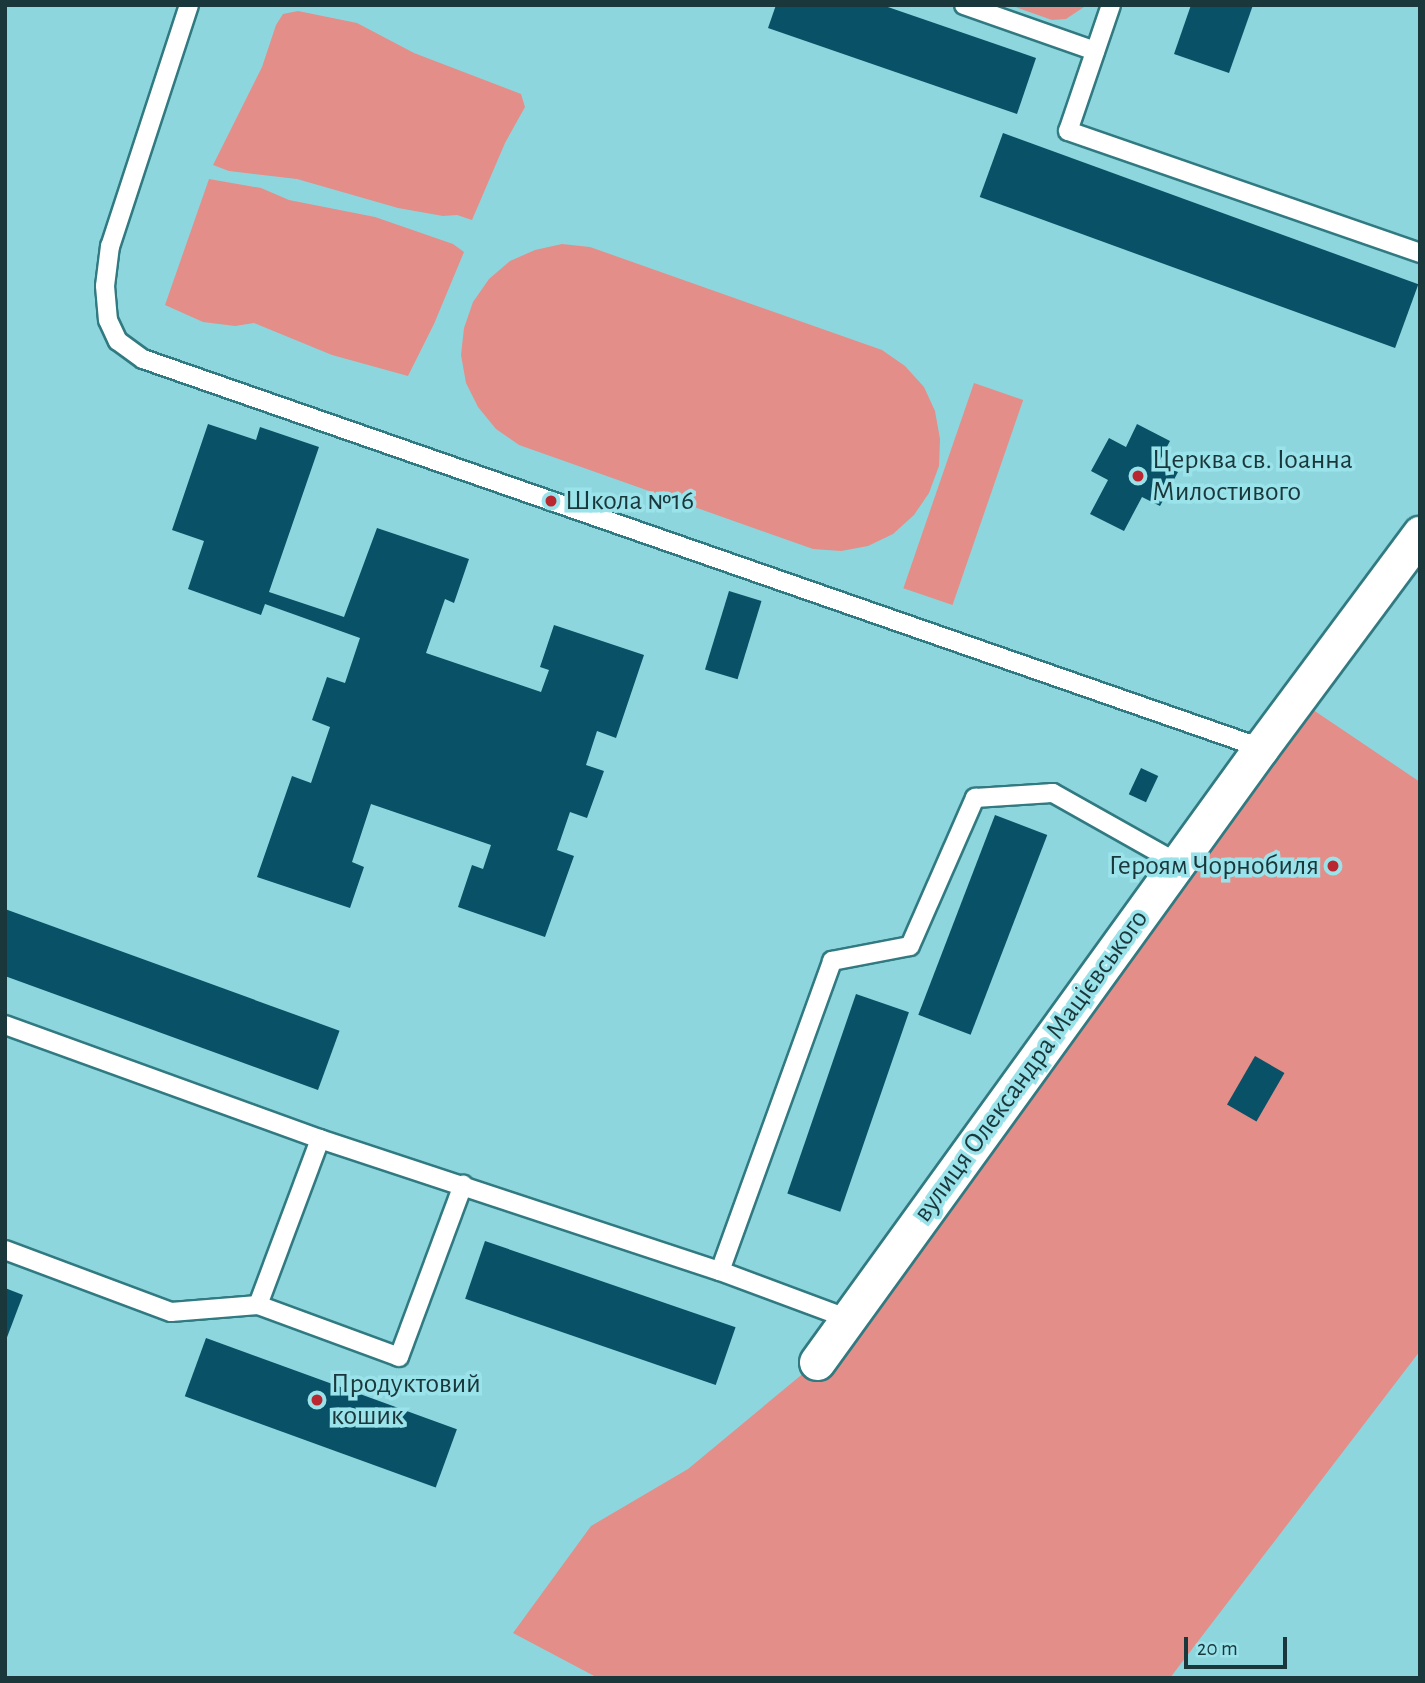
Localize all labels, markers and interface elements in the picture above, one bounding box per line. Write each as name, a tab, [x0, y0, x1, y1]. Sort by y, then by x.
place label: Церква св. Іоанна Милостивого	[1152, 443, 1353, 509]
marker: Церква св. Іоанна Милостивого	[1130, 468, 1146, 484]
place label: Школа №16	[565, 484, 694, 518]
marker: Школа №16	[543, 493, 559, 509]
place label: Героям Чорнобиля	[1109, 849, 1319, 883]
marker: Героям Чорнобиля	[1325, 858, 1341, 874]
street label: вулиця Олександра Мацієвського	[906, 903, 1156, 1229]
place label: Продуктовий кошик	[331, 1367, 481, 1433]
marker: Продуктовий кошик	[309, 1392, 325, 1408]
scale bar	[1187, 1624, 1290, 1668]
text: 20 m	[1197, 1638, 1238, 1659]

